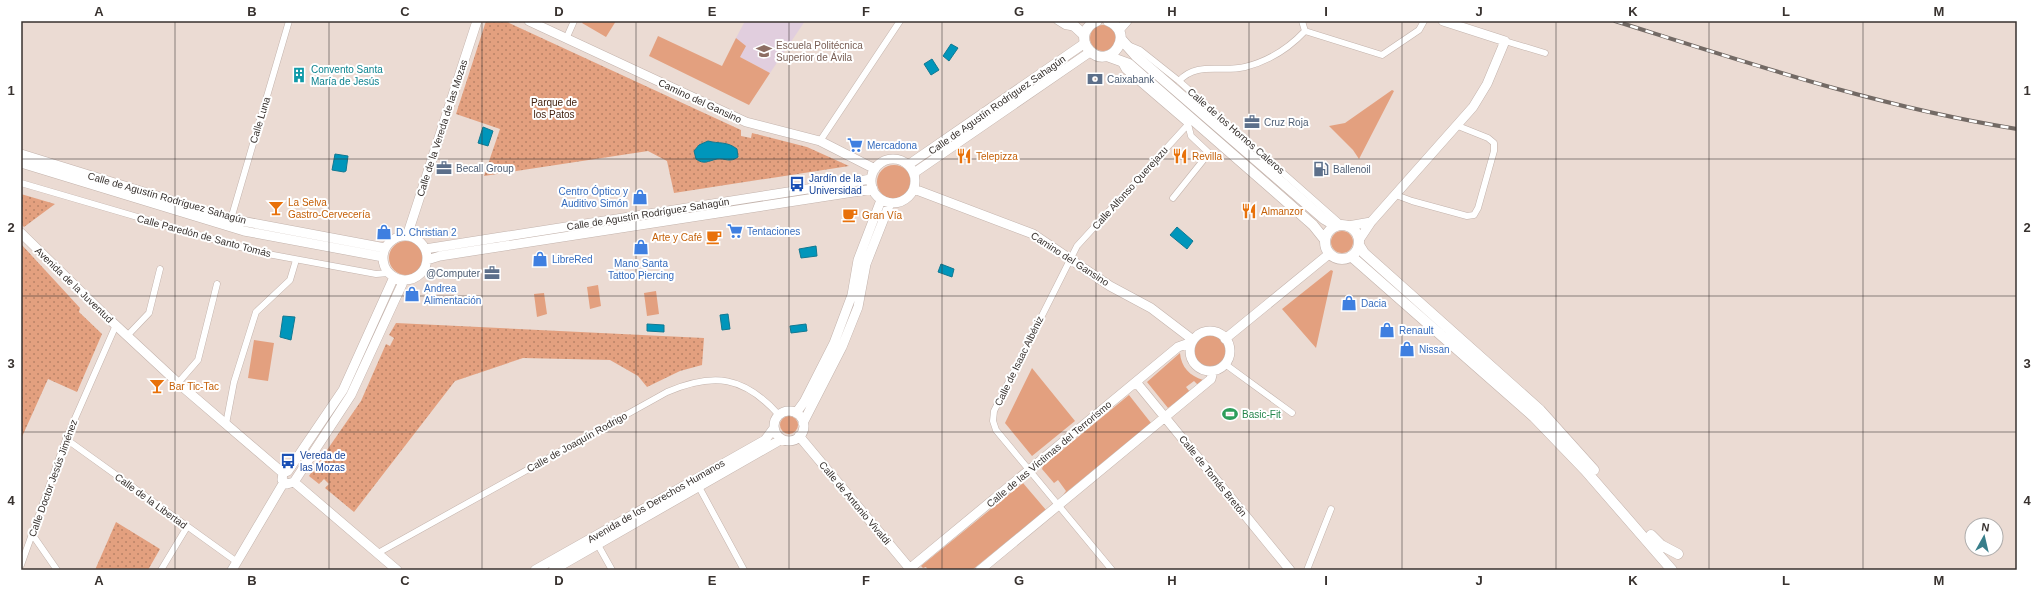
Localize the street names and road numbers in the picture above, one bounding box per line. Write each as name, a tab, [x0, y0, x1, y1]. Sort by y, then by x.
street label: Calle de Agustín Rodríguez Sahagún	[926, 53, 1068, 157]
street label: Calle de la Vereda de las Mozas	[415, 58, 469, 198]
street label: Camino del Gansino	[657, 77, 744, 125]
street label: Calle de los Hornos Caleros	[1185, 86, 1287, 176]
street label: Calle Luna	[248, 95, 272, 144]
street label: Calle Alfonso Querejazu	[1090, 144, 1170, 232]
street label: Calle de Agustín Rodríguez Sahagún	[86, 170, 248, 226]
street label: Calle de Agustín Rodríguez Sahagún	[566, 196, 730, 232]
street label: Calle Paredón de Santo Tomás	[136, 213, 272, 259]
street label: Camino del Gansino	[1029, 230, 1111, 289]
street label: Avenida de la Juventud	[33, 245, 115, 325]
street label: Calle de Isaac Albéniz	[992, 314, 1046, 408]
street label: Calle de las Víctimas del Terrorismo	[984, 398, 1114, 509]
street label: Calle de Joaquín Rodrigo	[525, 410, 629, 474]
street label: Calle Doctor Jesús Jiménez	[27, 418, 79, 538]
street label: Calle de Tomás Bretón	[1177, 433, 1249, 519]
street label: Avenida de los Derechos Humanos	[585, 457, 727, 545]
street label: Calle de Antonio Vivaldi	[817, 459, 893, 547]
street label: Calle de la Libertad	[113, 471, 189, 531]

